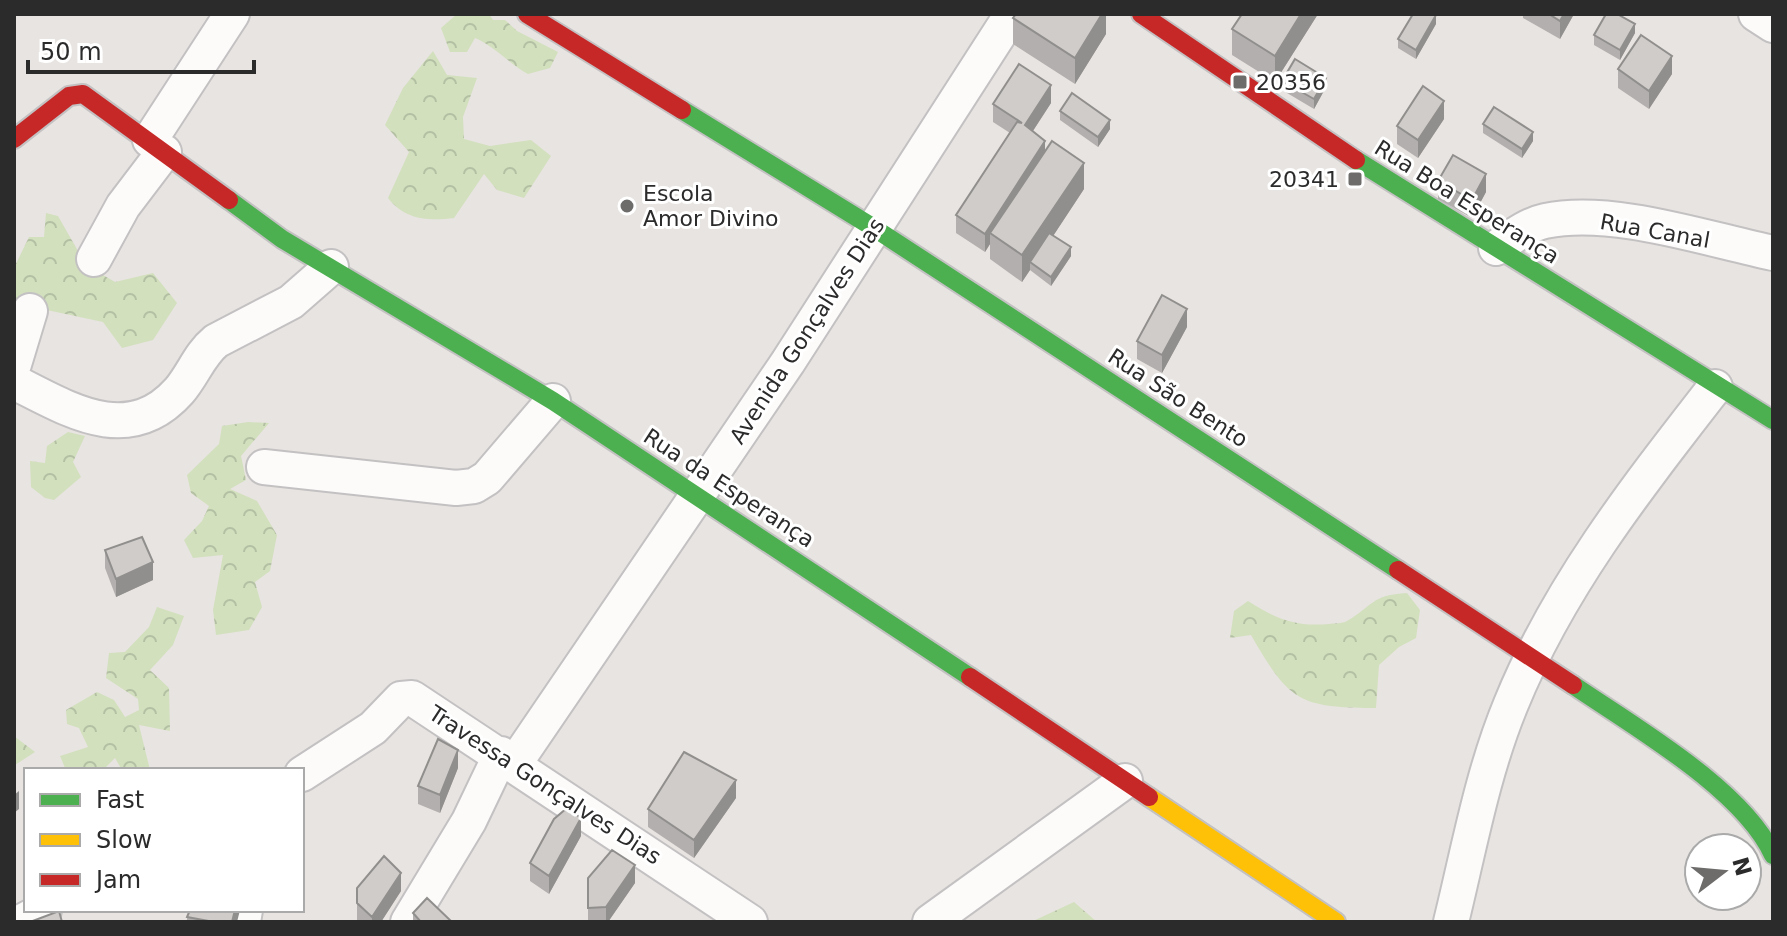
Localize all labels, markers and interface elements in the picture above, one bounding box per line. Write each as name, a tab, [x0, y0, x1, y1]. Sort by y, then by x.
scale bar	[28, 24, 254, 74]
text: 50 m	[40, 38, 102, 66]
place label: 20356	[1256, 70, 1326, 95]
marker: 20356	[1231, 73, 1249, 91]
street label: Rua Boa Esperança	[1370, 135, 1564, 269]
place label: 20341	[1269, 167, 1339, 192]
marker: 20341	[1346, 170, 1364, 188]
place label: Escola Amor Divino	[643, 181, 779, 231]
marker: Escola Amor Divino	[618, 197, 636, 215]
street label: Rua Canal	[1598, 209, 1712, 253]
street label: Avenida Gonçalves Dias	[725, 214, 889, 448]
street label: Rua São Bento	[1104, 344, 1252, 452]
street label: Rua da Esperança	[639, 424, 819, 552]
street label: Travessa Gonçalves Dias	[423, 700, 666, 870]
legend	[24, 768, 304, 912]
text: Fast	[96, 786, 144, 814]
text: Slow	[96, 826, 152, 854]
north arrow	[1683, 832, 1763, 912]
text: N	[1727, 854, 1756, 879]
text: Jam	[94, 866, 141, 894]

